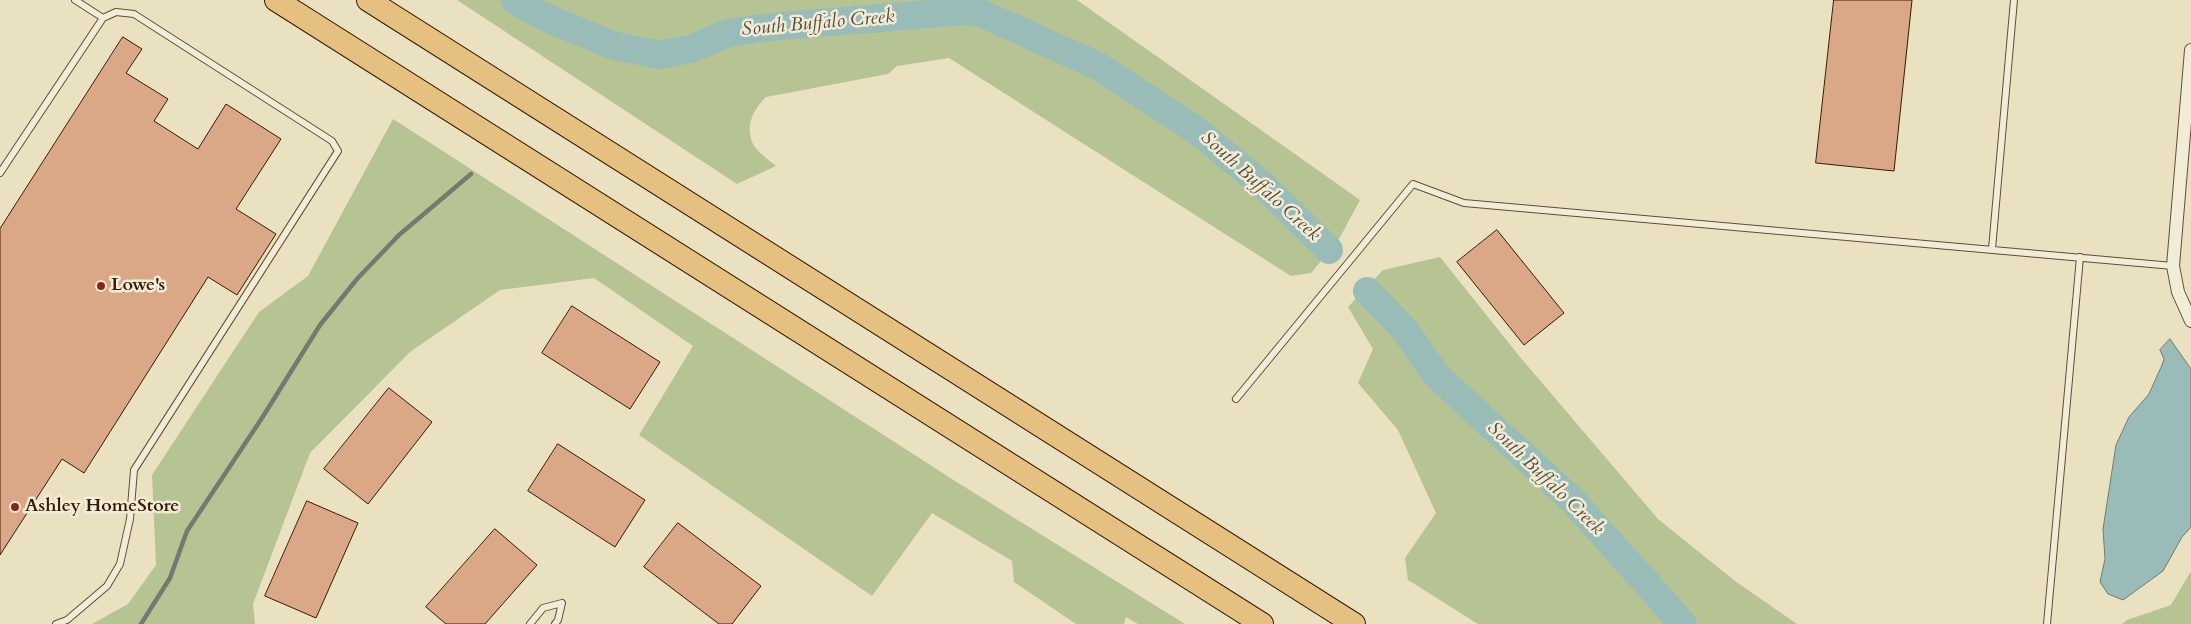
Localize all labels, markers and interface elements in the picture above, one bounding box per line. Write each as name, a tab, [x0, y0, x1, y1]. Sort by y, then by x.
water label: South Buffalo Creek	[741, 6, 895, 42]
water label: South Buffalo Creek	[1195, 127, 1325, 247]
place label: Lowe's	[111, 275, 165, 297]
marker: Lowe's	[95, 280, 107, 292]
water label: South Buffalo Creek	[1482, 418, 1608, 540]
place label: Ashley HomeStore	[25, 496, 179, 518]
marker: Ashley HomeStore	[9, 501, 21, 513]

